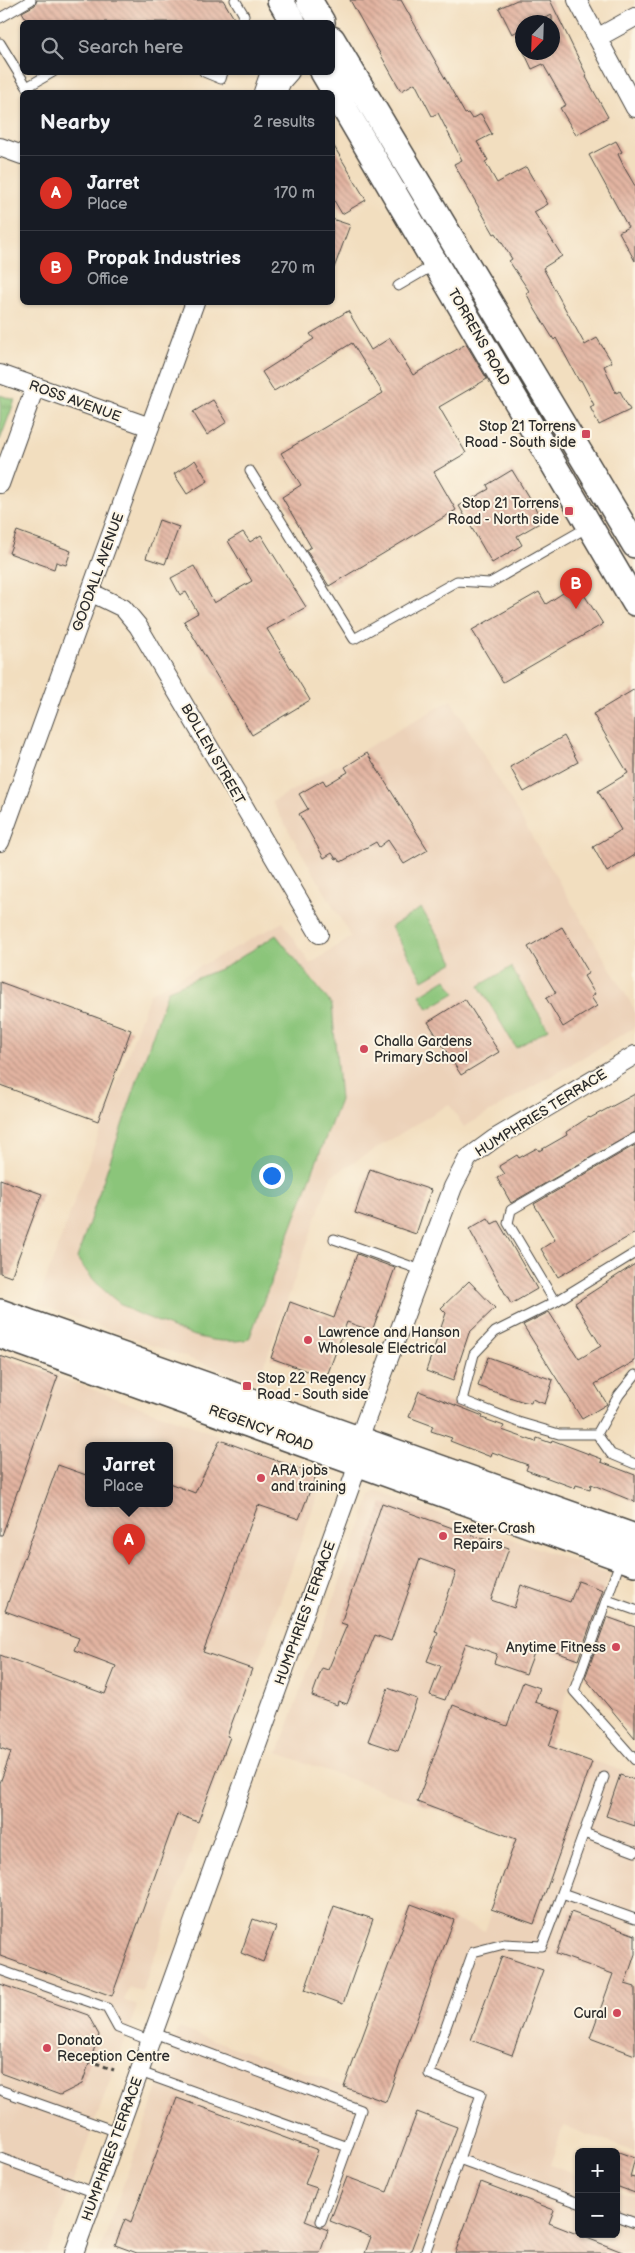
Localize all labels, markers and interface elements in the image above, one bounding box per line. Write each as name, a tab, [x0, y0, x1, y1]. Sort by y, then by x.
north arrow	[515, 15, 560, 60]
search box	[20, 20, 335, 75]
icon: search	[38, 34, 66, 62]
text: Search here	[78, 36, 183, 59]
text: Nearby	[40, 110, 110, 135]
text: 2 results	[253, 113, 315, 132]
text: Jarret	[87, 172, 139, 195]
text: A	[51, 184, 61, 203]
text: 170 m	[274, 184, 315, 203]
text: Place	[87, 195, 128, 214]
text: Propak Industries	[87, 247, 241, 270]
text: B	[50, 259, 62, 278]
text: 270 m	[271, 259, 315, 278]
text: Office	[87, 270, 129, 289]
street label: TORRENS ROAD	[444, 286, 514, 388]
street label: ROSS AVENUE	[27, 377, 123, 425]
place label: Stop 21 Torrens Road - South side	[464, 418, 576, 451]
marker: Stop 21 Torrens Road - South side	[580, 428, 592, 440]
place label: Stop 21 Torrens Road - North side	[448, 495, 559, 528]
marker: Stop 21 Torrens Road - North side	[563, 505, 575, 517]
street label: GOODALL AVENUE	[69, 510, 127, 634]
pin: B	[560, 568, 592, 609]
street label: BOLLEN STREET	[177, 701, 249, 808]
place label: Challa Gardens Primary School	[374, 1033, 472, 1066]
marker: Challa Gardens Primary School	[358, 1043, 370, 1055]
street label: HUMPHRIES TERRACE	[472, 1066, 610, 1160]
your location	[259, 1163, 285, 1189]
place label: Lawrence and Hanson Wholesale Electrical	[318, 1324, 460, 1357]
marker: Lawrence and Hanson Wholesale Electrical	[302, 1334, 314, 1346]
place label: Stop 22 Regency Road - South side	[257, 1370, 369, 1403]
marker: Stop 22 Regency Road - South side	[241, 1380, 253, 1392]
street label: REGENCY ROAD	[206, 1401, 316, 1455]
popup	[85, 1442, 173, 1507]
text: Jarret	[103, 1454, 155, 1477]
place label: ARA jobs and training	[271, 1462, 346, 1495]
marker: ARA jobs and training	[255, 1472, 267, 1484]
text: Place	[103, 1477, 143, 1496]
place label: Exeter Crash Repairs	[453, 1520, 535, 1553]
pin: A	[113, 1524, 145, 1565]
marker: Exeter Crash Repairs	[437, 1530, 449, 1542]
street label: HUMPHRIES TERRACE	[271, 1539, 339, 1687]
place label: Anytime Fitness	[506, 1639, 606, 1656]
marker: Anytime Fitness	[610, 1641, 622, 1653]
place label: Cural	[573, 2005, 607, 2022]
marker: Cural	[611, 2007, 623, 2019]
place label: Donato Reception Centre	[57, 2032, 170, 2065]
marker: Donato Reception Centre	[41, 2042, 53, 2054]
street label: HUMPHRIES TERRACE	[78, 2075, 146, 2223]
map controls	[575, 2148, 620, 2238]
button: +	[575, 2148, 620, 2193]
button: −	[575, 2193, 620, 2238]

